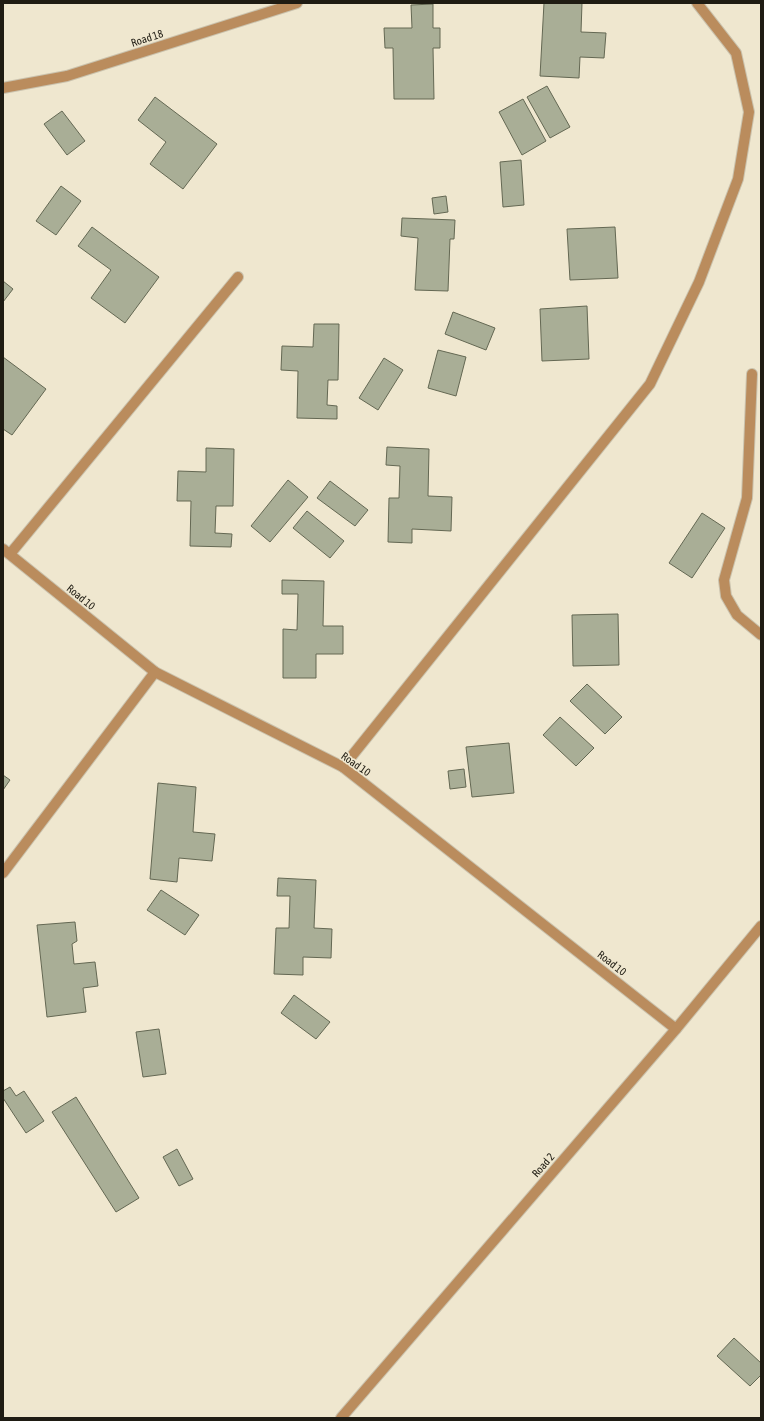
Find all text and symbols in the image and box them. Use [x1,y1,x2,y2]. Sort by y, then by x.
street label: Road 18 [130,27,164,49]
street label: Road 10 [64,582,98,612]
street label: Road 10 [339,750,373,778]
street label: Road 10 [595,948,629,978]
street label: Road 2 [529,1151,557,1179]

